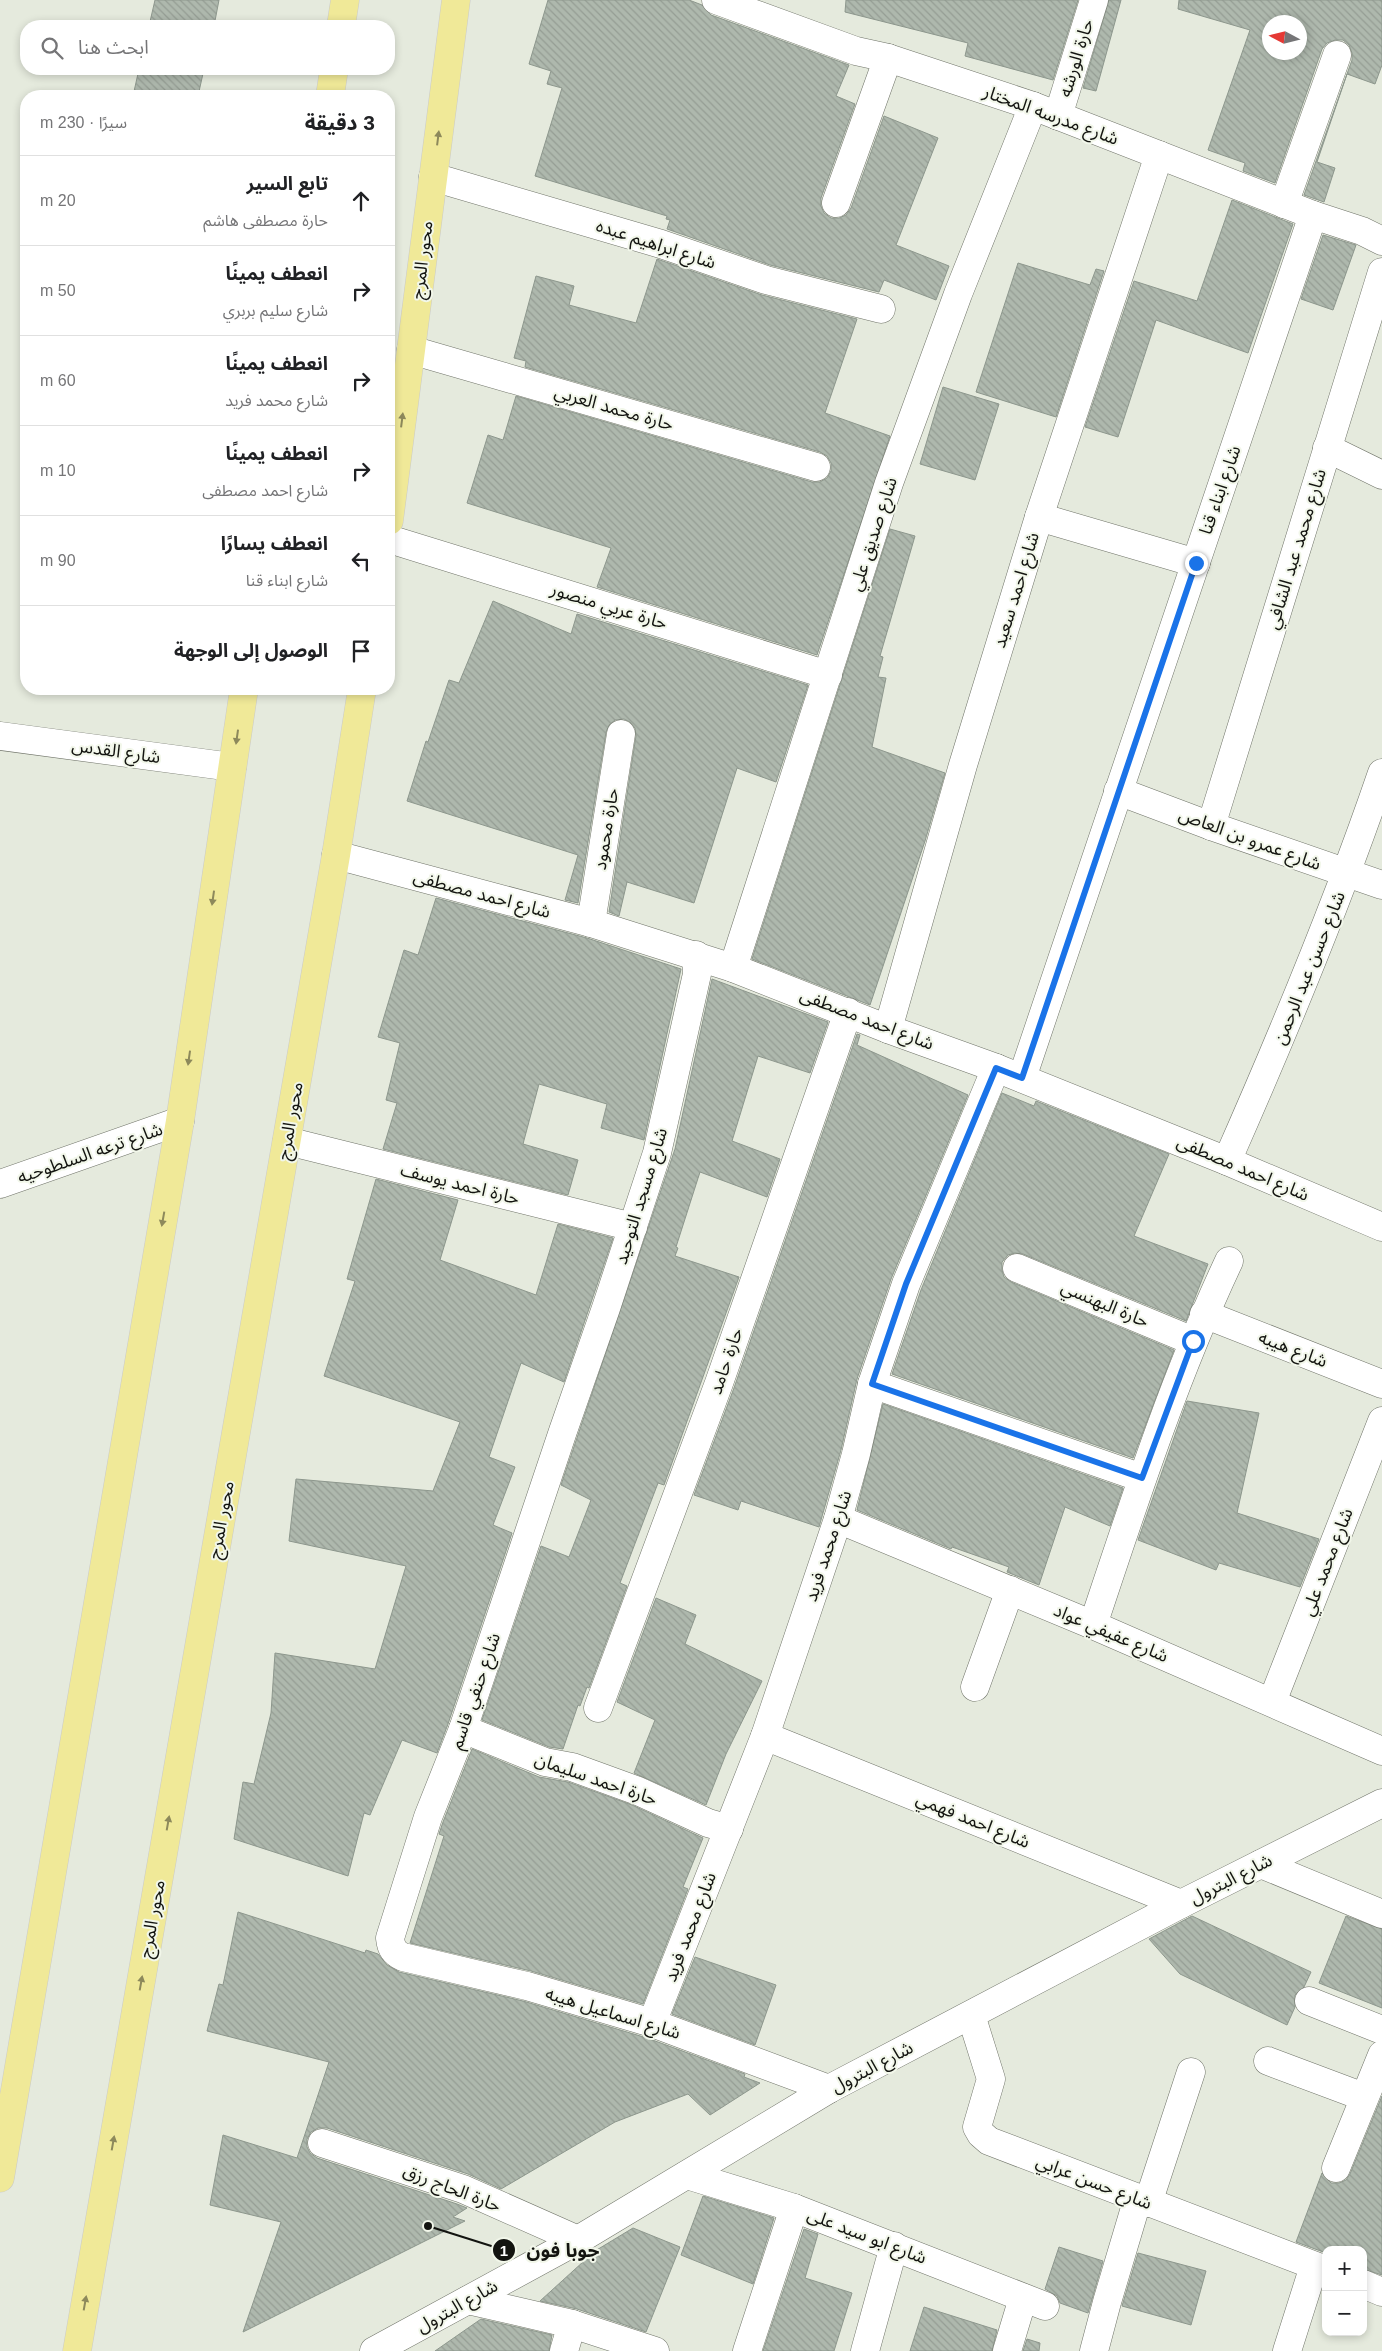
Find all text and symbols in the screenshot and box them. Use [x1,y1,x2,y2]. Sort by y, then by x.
north arrow [1262,15,1307,60]
street label: حارة الورشه [1055,17,1098,100]
search box [20,20,395,75]
icon: search [38,34,66,62]
text: ابحث هنا [78,37,149,58]
street label: شارع مدرسه المختار [978,81,1121,153]
text: 3 دقيقة [305,111,375,134]
text: سيرًا · 230 m [40,114,127,131]
one-way arrow [434,129,442,145]
text: تابع السير [246,173,328,194]
icon: ahead [347,187,375,215]
text: 20 m [40,192,76,209]
text: حارة مصطفى هاشم [203,212,328,229]
street label: شارع ابراهيم عبده [593,215,718,277]
street label: محور المرج [407,220,440,301]
text: انعطف يمينًا [226,263,328,284]
icon: right [347,277,375,305]
text: 50 m [40,282,76,299]
text: شارع سليم بربري [223,302,328,319]
text: انعطف يمينًا [226,353,328,374]
icon: right [347,367,375,395]
text: 60 m [40,372,76,389]
street label: حارة محمد العربي [551,381,676,438]
text: شارع محمد فريد [225,392,328,409]
one-way arrow [398,412,406,428]
text: انعطف يمينًا [226,443,328,464]
street label: شارع ابناء قنا [1195,443,1248,538]
icon: right [347,457,375,485]
text: 10 m [40,462,76,479]
street label: شارع محمد عبد الشافي [1262,466,1334,633]
street label: شارع صديق علي [845,475,905,595]
text: شارع احمد مصطفى [202,482,328,499]
street label: شارع احمد سعيد [989,530,1047,651]
text: انعطف يسارًا [221,533,328,554]
icon: left [347,547,375,575]
text: 90 m [40,552,76,569]
route end [1185,552,1208,575]
text: شارع ابناء قنا [246,572,328,589]
street label: حارة عربي منصور [547,579,670,636]
icon: arrive [347,637,375,665]
text: الوصول إلى الوجهة [174,640,328,661]
one-way arrow [232,729,240,745]
street label: شارع القدس [70,735,162,771]
street label: حارة محمود [590,787,623,871]
street label: شارع عمرو بن العاص [1175,804,1324,878]
street label: شارع احمد مصطفى [410,866,553,926]
street label: شارع حسن عبد الرحمن [1269,888,1353,1049]
one-way arrow [209,890,217,906]
street label: شارع احمد مصطفى [796,984,937,1057]
one-way arrow [185,1051,193,1067]
street label: محور المرج [273,1080,310,1162]
street label: شارع ترعه السلطوحيه [15,1119,166,1191]
street label: شارع مسجد التوحيد [611,1125,675,1268]
street label: شارع احمد مصطفى [1172,1131,1312,1209]
street label: حارة احمد يوسف [398,1160,521,1209]
one-way arrow [159,1211,167,1227]
street label: حارة البهنسي [1057,1277,1152,1334]
street label: حارة حامد [705,1325,748,1397]
street label: شارع هيبه [1254,1327,1330,1375]
route start [1182,1330,1205,1353]
street label: محور المرج [204,1479,241,1561]
street label: شارع محمد فريد [801,1488,859,1605]
street label: شارع محمد علي [1297,1505,1360,1620]
street label: شارع عفيفي عواد [1049,1600,1171,1670]
street label: شارع حنفي قاسم [446,1630,508,1753]
street label: حارة احمد سليمان [532,1749,660,1810]
street label: شارع احمد فهمي [912,1788,1033,1856]
one-way arrow [165,1814,173,1830]
street label: شارع البترول [1187,1850,1277,1912]
street label: شارع محمد فريد [660,1869,724,1986]
street label: محور المرج [135,1878,172,1960]
one-way arrow [137,1974,145,1990]
street label: شارع اسماعيل هيبه [542,1983,683,2047]
street label: شارع البترول [828,2037,918,2100]
one-way arrow [109,2134,117,2150]
street label: شارع حسن عرابي [1032,2151,1155,2217]
street label: حارة الحاج رزق [399,2160,504,2219]
street label: شارع ابو سيد على [803,2204,929,2272]
callout: جوبا فون [492,2233,610,2267]
text: جوبا فون [527,2240,599,2261]
text: 1 [500,2242,508,2259]
map controls [1322,2246,1367,2336]
button: + [1322,2246,1367,2291]
street label: شارع البترول [413,2276,503,2340]
button: − [1322,2291,1367,2336]
one-way arrow [82,2295,90,2311]

